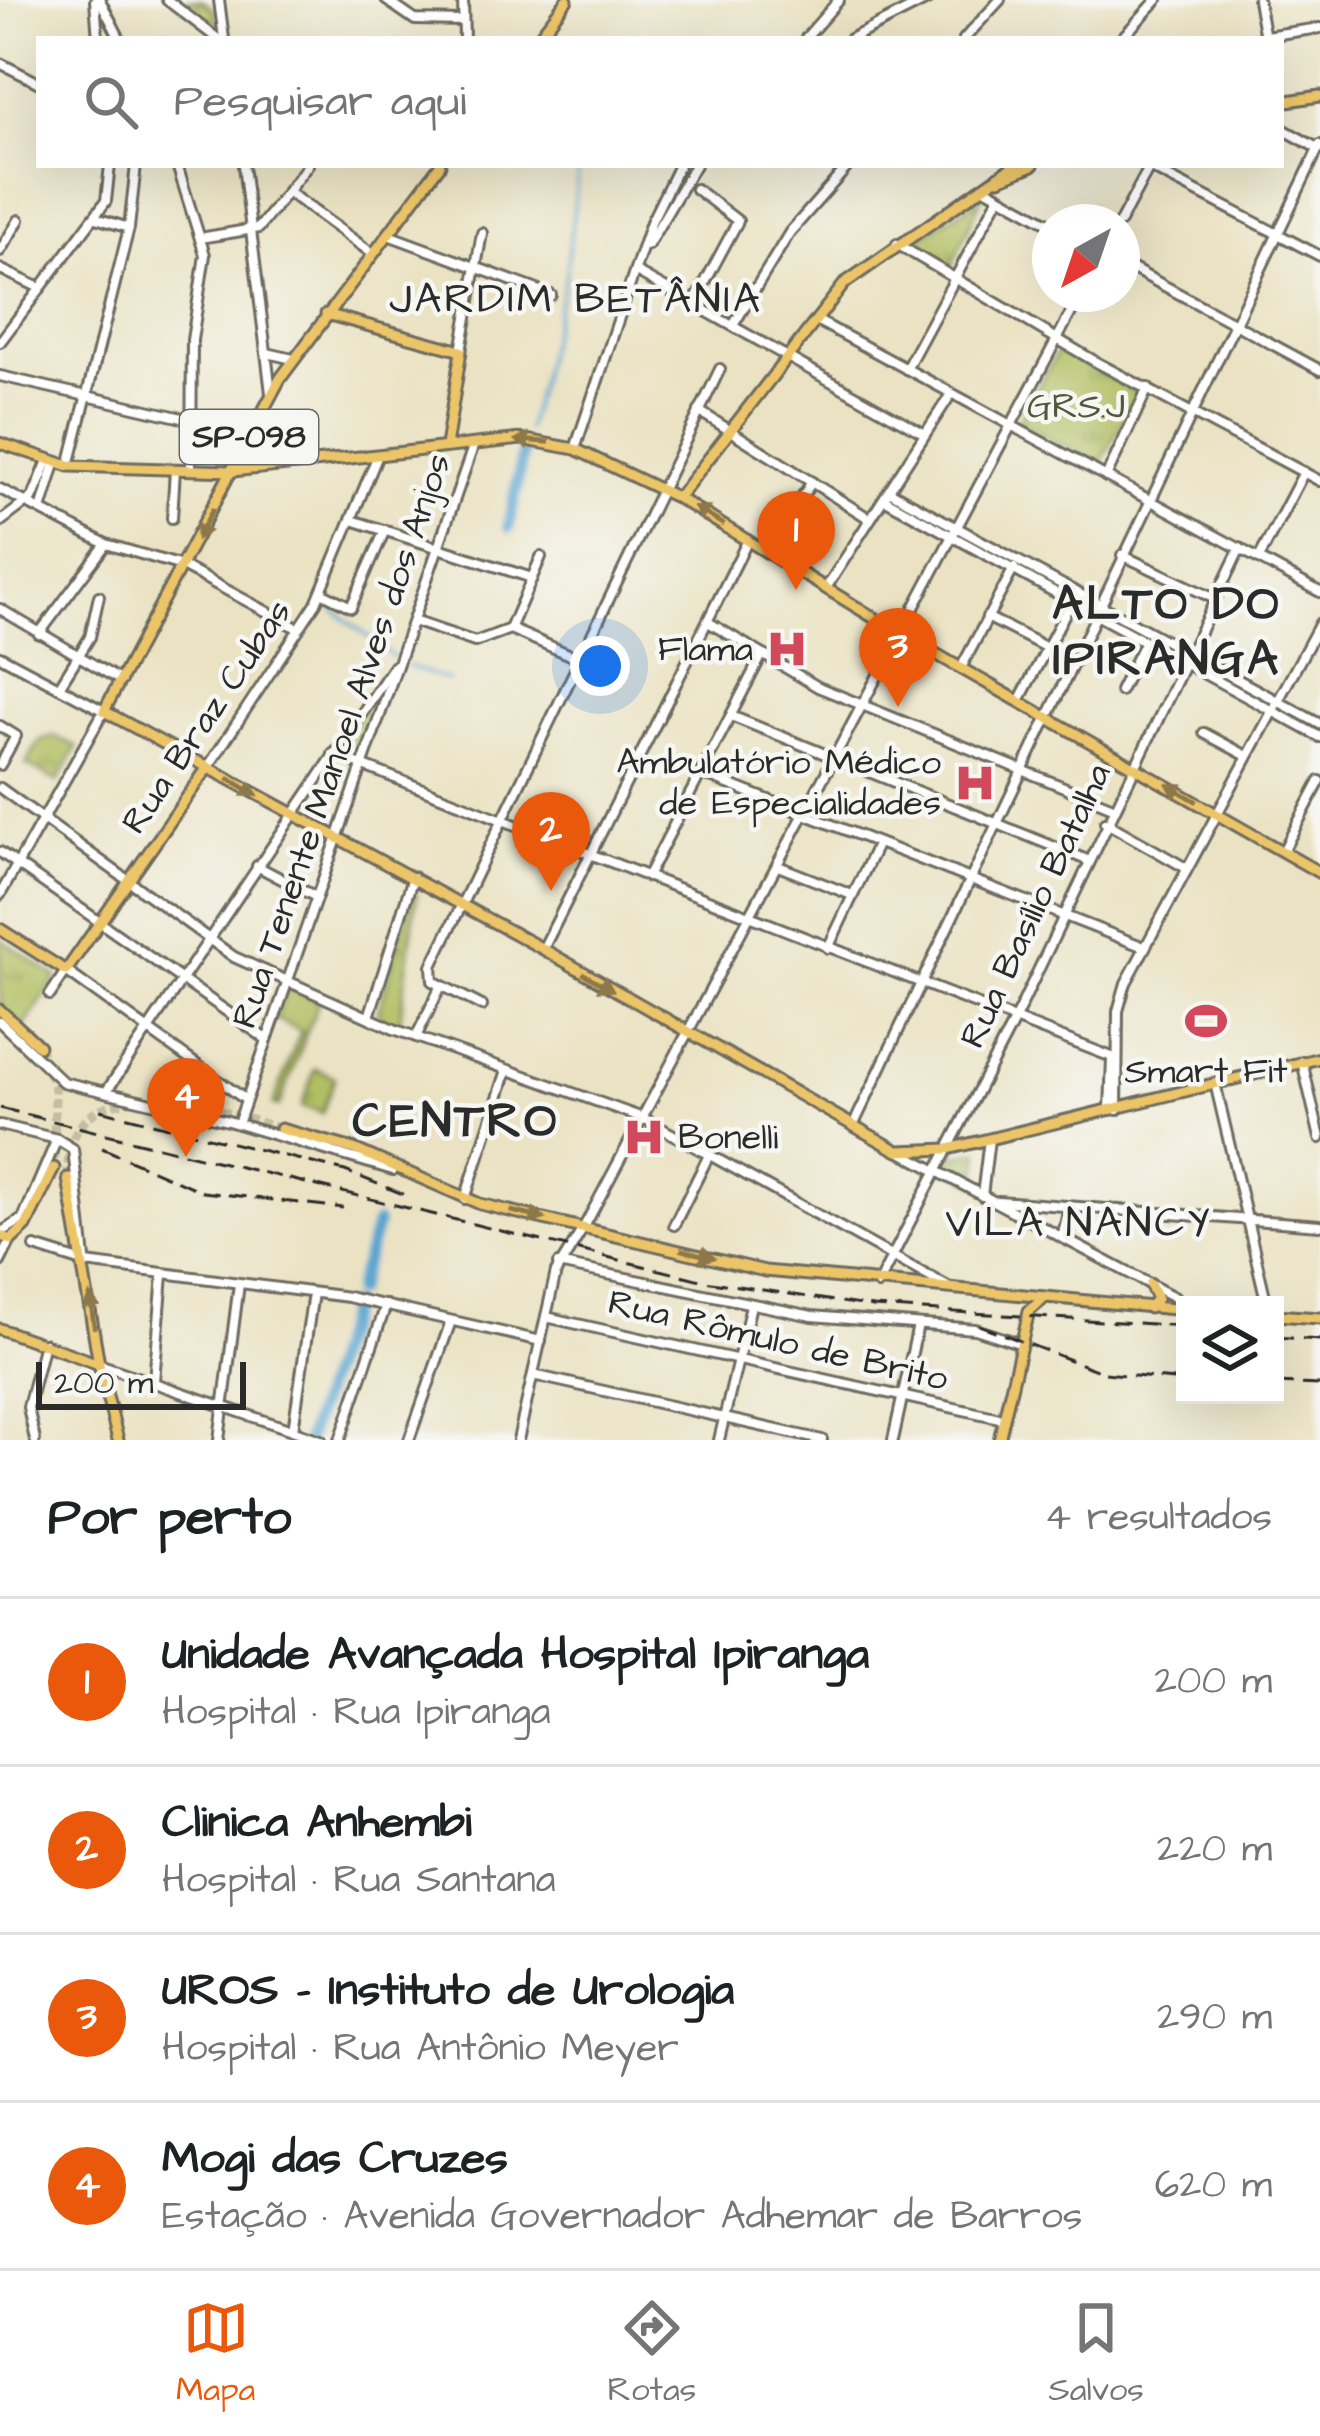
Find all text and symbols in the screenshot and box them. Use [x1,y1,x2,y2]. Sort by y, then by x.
search box [36,36,1284,168]
icon: search [78,69,144,135]
text: Pesquisar aqui [174,71,466,133]
north arrow [1032,204,1140,312]
district label: JARDIM BETÂNIA [389,271,763,329]
park label: GRS.J [1027,381,1125,432]
road number: SP-098 [180,410,318,464]
one-way arrow [512,432,550,451]
street label: Rua Tenente Manoel Alves dos Anjos [219,447,465,1035]
pin: 1 [757,491,835,590]
one-way arrow [692,506,726,527]
one-way arrow [195,507,215,541]
district label: ALTO DO IPIRANGA [1052,572,1282,693]
street label: Rua Braz Cubas [110,590,304,844]
pin: 3 [859,608,937,707]
place label: Flama [658,624,753,675]
hospital icon: Flama [764,626,810,672]
your location [570,636,630,696]
place label: Ambulatório Médico de Especialidades [616,737,941,829]
street label: Rua Basílio Batalha [948,755,1124,1057]
hospital icon: Ambulatório Médico de Especialidades [952,760,998,806]
one-way arrow [226,776,260,797]
one-way arrow [1165,784,1199,805]
pin: 2 [512,792,590,891]
one-way arrow [581,971,615,992]
sports icon: Smart Fit [1183,998,1229,1044]
place label: Smart Fit [1124,1046,1288,1097]
pin: 4 [147,1058,225,1157]
district label: CENTRO [353,1089,559,1155]
place label: Bonelli [678,1112,778,1163]
hospital icon: Bonelli [621,1114,667,1160]
district label: VILA NANCY [945,1195,1213,1253]
one-way arrow [510,1206,548,1225]
one-way arrow [680,1245,717,1264]
street label: Rua Rômulo de Brito [603,1277,953,1405]
one-way arrow [82,1292,101,1329]
map controls [1176,1296,1284,1404]
button: layers [1176,1296,1284,1404]
scale bar [36,1356,246,1409]
text: 200 m [54,1360,153,1406]
text: Por perto [48,1483,291,1554]
text: 4 resultados [1045,1491,1272,1545]
text: Unidade Avançada Hospital Ipiranga [162,1624,869,1686]
text: 1 [85,1655,90,1709]
text: 200 m [1155,1655,1272,1709]
text: Hospital · Rua Ipiranga [162,1686,551,1740]
text: Clinica Anhembi [162,1792,472,1854]
text: 2 [76,1823,98,1877]
text: 220 m [1157,1823,1272,1877]
text: Hospital · Rua Santana [162,1854,556,1908]
text: UROS - Instituto de Urologia [162,1960,734,2022]
text: 3 [77,1991,97,2045]
text: 290 m [1157,1991,1272,2045]
text: Hospital · Rua Antônio Meyer [162,2022,679,2076]
text: Mogi das Cruzes [162,2128,508,2190]
text: 4 [74,2159,100,2213]
text: 620 m [1155,2159,1272,2213]
text: Estação · Avenida Governador Adhemar de Barros [162,2190,1082,2244]
tab: Mapa [176,2295,255,2413]
tab: Rotas [608,2295,696,2413]
tab: Salvos [1048,2295,1144,2413]

